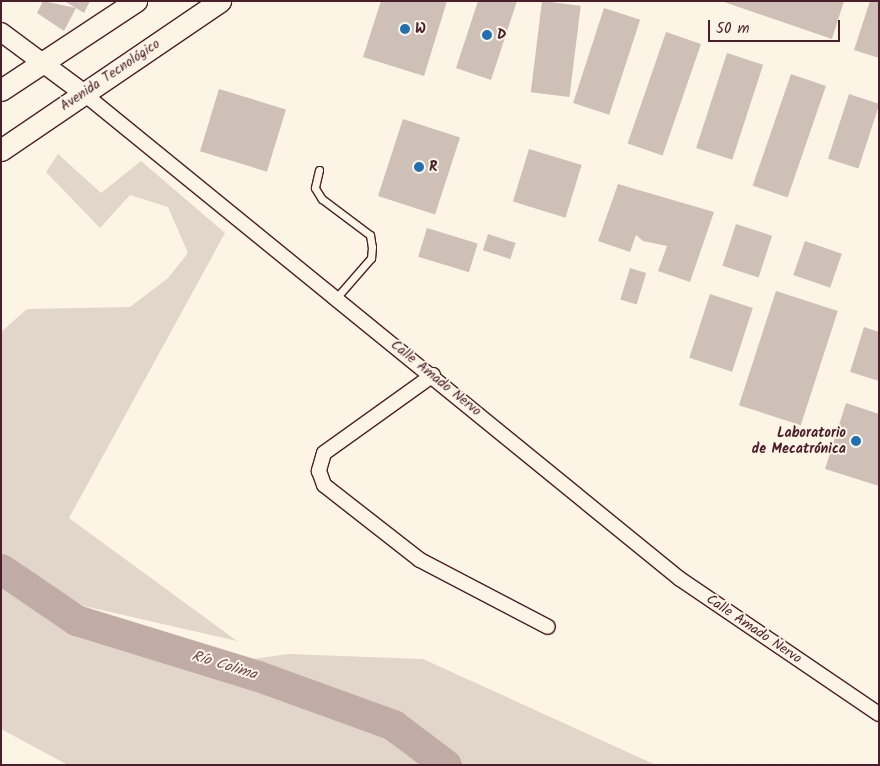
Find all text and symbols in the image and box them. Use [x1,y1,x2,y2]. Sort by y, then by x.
scale bar [710,10,842,42]
text: 50 m [716,17,750,41]
place label: W [415,21,426,37]
marker: W [399,23,411,35]
place label: D [497,27,506,43]
marker: D [481,29,493,41]
street label: Avenida Tecnológico [57,35,163,115]
place label: R [429,159,437,175]
marker: R [413,161,425,173]
street label: Calle Amado Nervo [387,336,485,420]
place label: Laboratorio de Mecatrónica [752,425,846,458]
marker: Laboratorio de Mecatrónica [850,435,862,447]
street label: Calle Amado Nervo [703,591,805,667]
water label: Río Colima [189,648,259,684]

